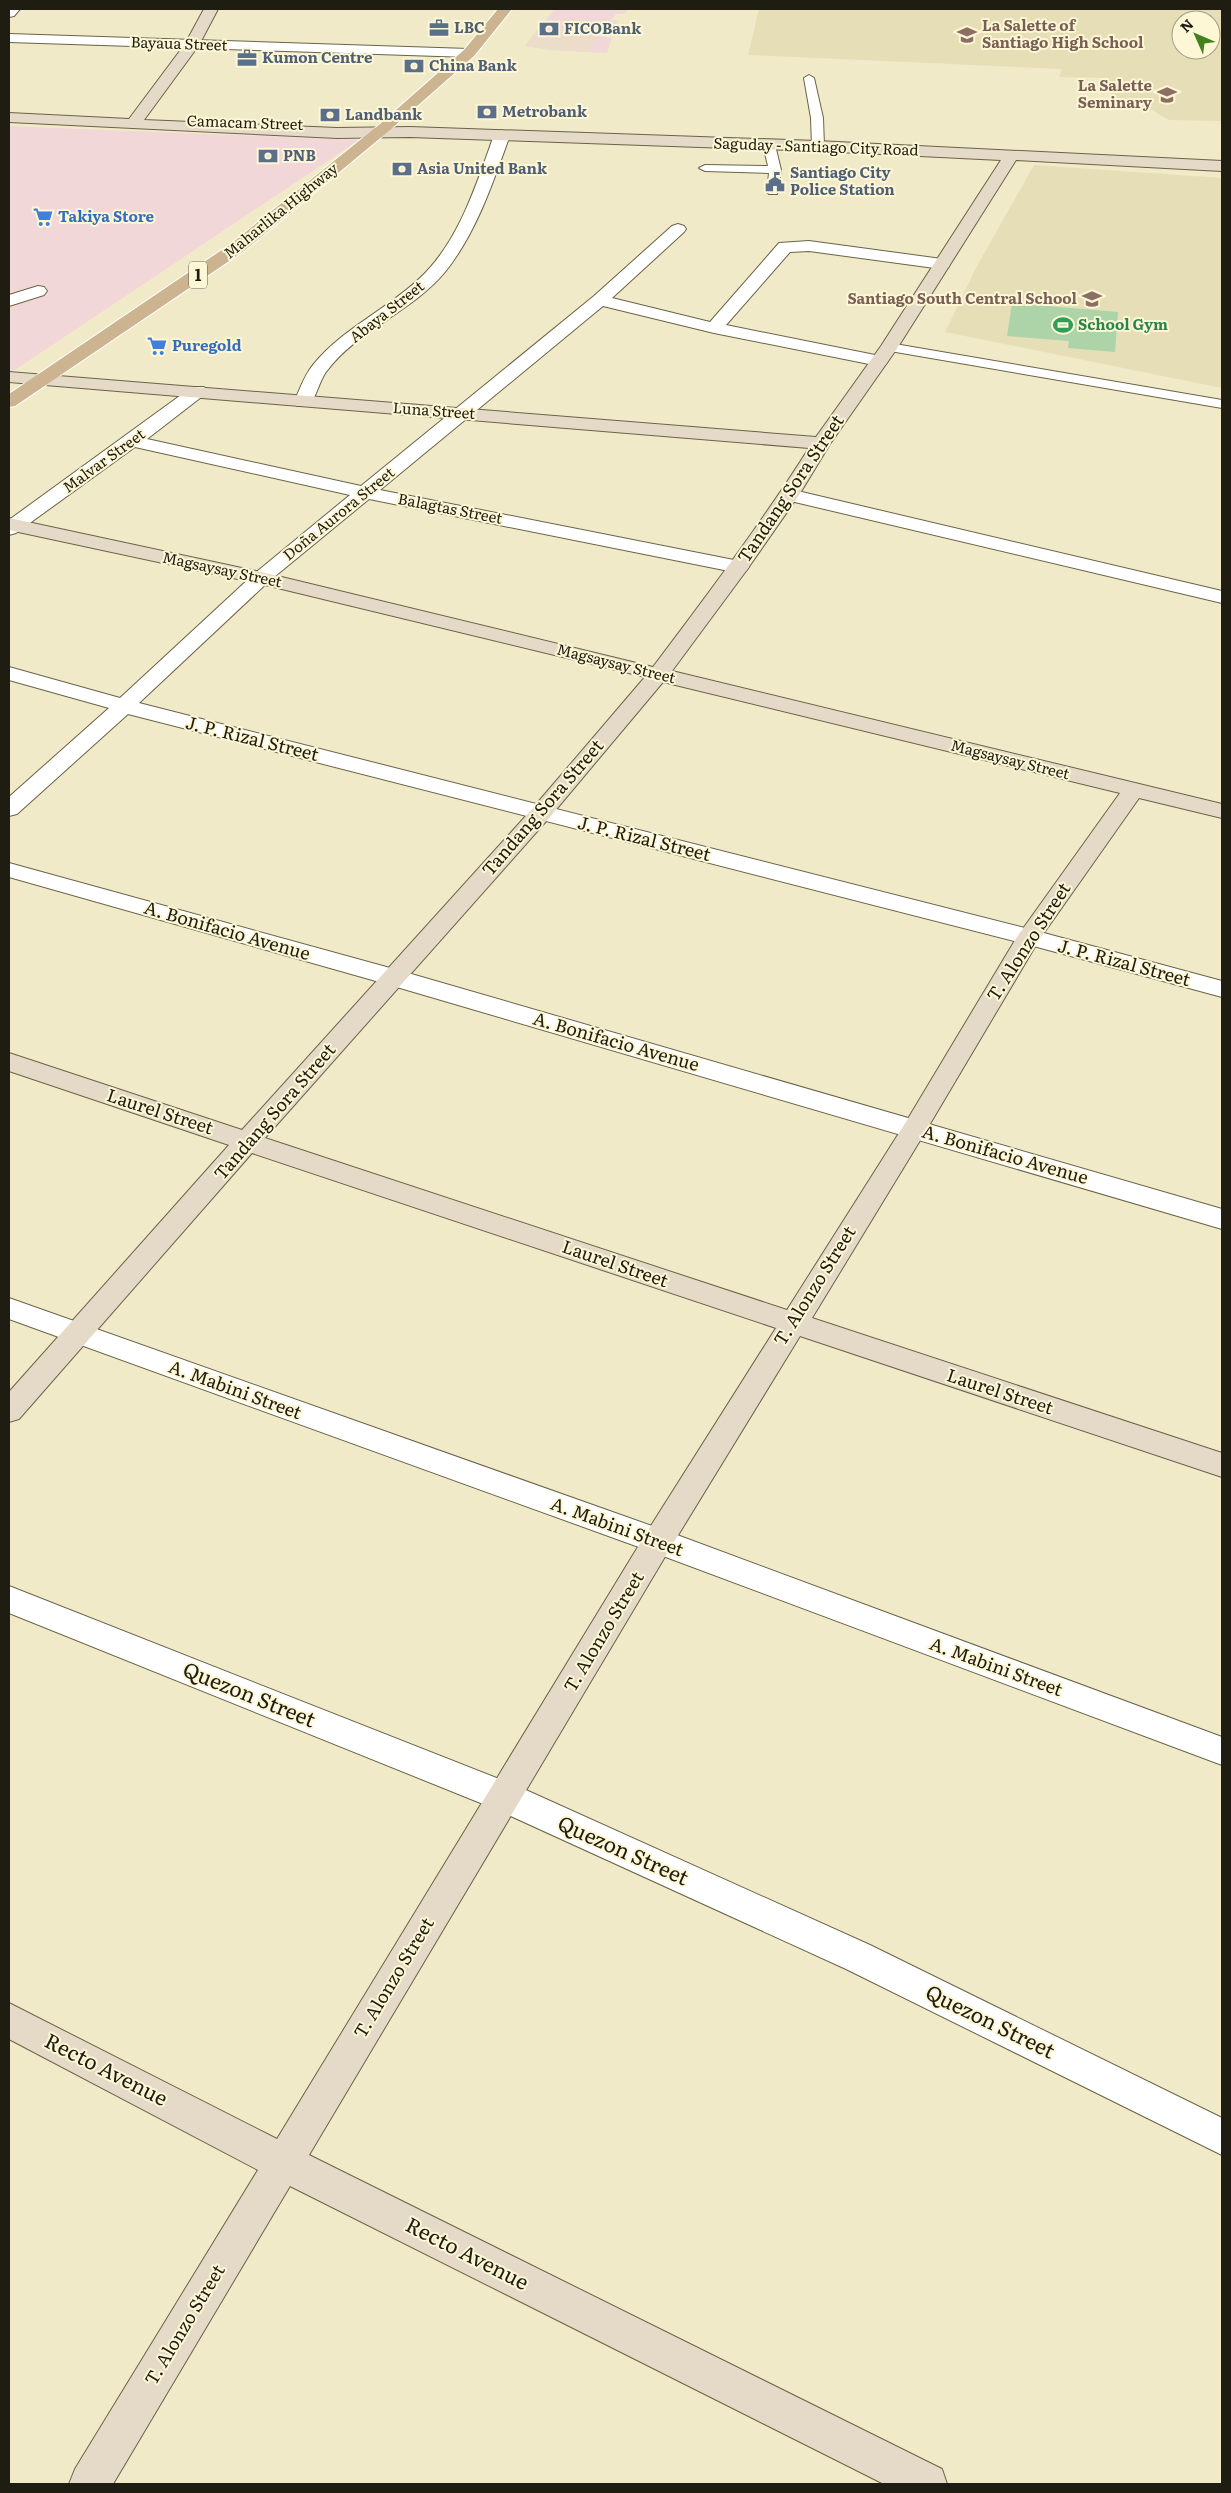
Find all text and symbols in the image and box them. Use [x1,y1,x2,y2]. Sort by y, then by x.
north arrow [1171,10,1221,60]
place label: La Salette of Santiago High School [982,13,1144,53]
text: N [1175,14,1198,36]
place label: LBC [454,15,485,38]
place label: FICOBank [564,16,642,39]
office icon: LBC [428,17,450,39]
bank icon: FICOBank [538,18,560,40]
school or university icon: La Salette of Santiago High School [956,24,978,46]
street label: Bayaua Street [130,29,228,56]
place label: Kumon Centre [262,45,373,68]
office icon: Kumon Centre [236,47,258,69]
place label: China Bank [429,53,518,76]
bank icon: China Bank [403,55,425,77]
place label: La Salette Seminary [1078,73,1153,113]
school or university icon: La Salette Seminary [1156,84,1178,106]
place label: Metrobank [502,99,588,122]
bank icon: Metrobank [476,101,498,123]
place label: Landbank [345,102,423,125]
bank icon: Landbank [319,104,341,126]
street label: Camacam Street [186,108,304,135]
street label: Saguday - Santiago City Road [713,130,919,161]
place label: PNB [283,143,316,166]
bank icon: PNB [257,145,279,167]
street label: Maharlika Highway [218,156,343,263]
place label: Asia United Bank [417,156,548,179]
bank icon: Asia United Bank [391,158,413,180]
place label: Santiago City Police Station [790,160,895,200]
public building icon: Santiago City Police Station [764,171,786,193]
place label: Takiya Store [58,204,155,227]
supermarket icon: Takiya Store [32,206,54,228]
road number: 1 [189,262,207,288]
street label: Abaya Street [344,274,428,347]
place label: Santiago South Central School [847,286,1078,309]
school or university icon: Santiago South Central School [1081,288,1103,310]
place label: School Gym [1078,312,1168,335]
sports icon: School Gym [1052,314,1074,336]
place label: Puregold [172,333,242,356]
supermarket icon: Puregold [146,335,168,357]
street label: Luna Street [392,395,476,424]
street label: Tandang Sora Street [730,408,850,568]
street label: Malvar Street [57,422,149,498]
street label: Doña Aurora Street [277,461,399,565]
street label: Balagtas Street [396,486,505,529]
street label: Magsaysay Street [160,545,284,592]
street label: Magsaysay Street [554,637,678,688]
street label: J. P. Rizal Street [183,708,322,767]
street label: Tandang Sora Street [475,732,610,881]
street label: Magsaysay Street [948,733,1072,784]
street label: J. P. Rizal Street [575,808,714,867]
street label: T. Alonzo Street [979,876,1077,1006]
street label: A. Bonifacio Avenue [141,893,314,966]
street label: J. P. Rizal Street [1055,931,1194,992]
street label: A. Bonifacio Avenue [530,1004,703,1077]
street label: Tandang Sora Street [207,1036,342,1185]
street label: Laurel Street [104,1081,218,1141]
street label: A. Bonifacio Avenue [919,1117,1092,1190]
street label: T. Alonzo Street [766,1219,862,1350]
street label: Laurel Street [559,1232,673,1294]
street label: A. Mabini Street [165,1352,306,1425]
street label: Laurel Street [944,1361,1058,1421]
street label: A. Mabini Street [547,1489,688,1562]
street label: T. Alonzo Street [556,1565,650,1697]
street label: A. Mabini Street [926,1629,1067,1702]
street label: Quezon Street [179,1652,321,1734]
street label: Quezon Street [554,1806,695,1892]
street label: T. Alonzo Street [346,1911,440,2043]
street label: Quezon Street [921,1975,1062,2065]
street label: Recto Avenue [40,2023,174,2112]
street label: Recto Avenue [401,2207,535,2296]
street label: T. Alonzo Street [137,2258,231,2390]

